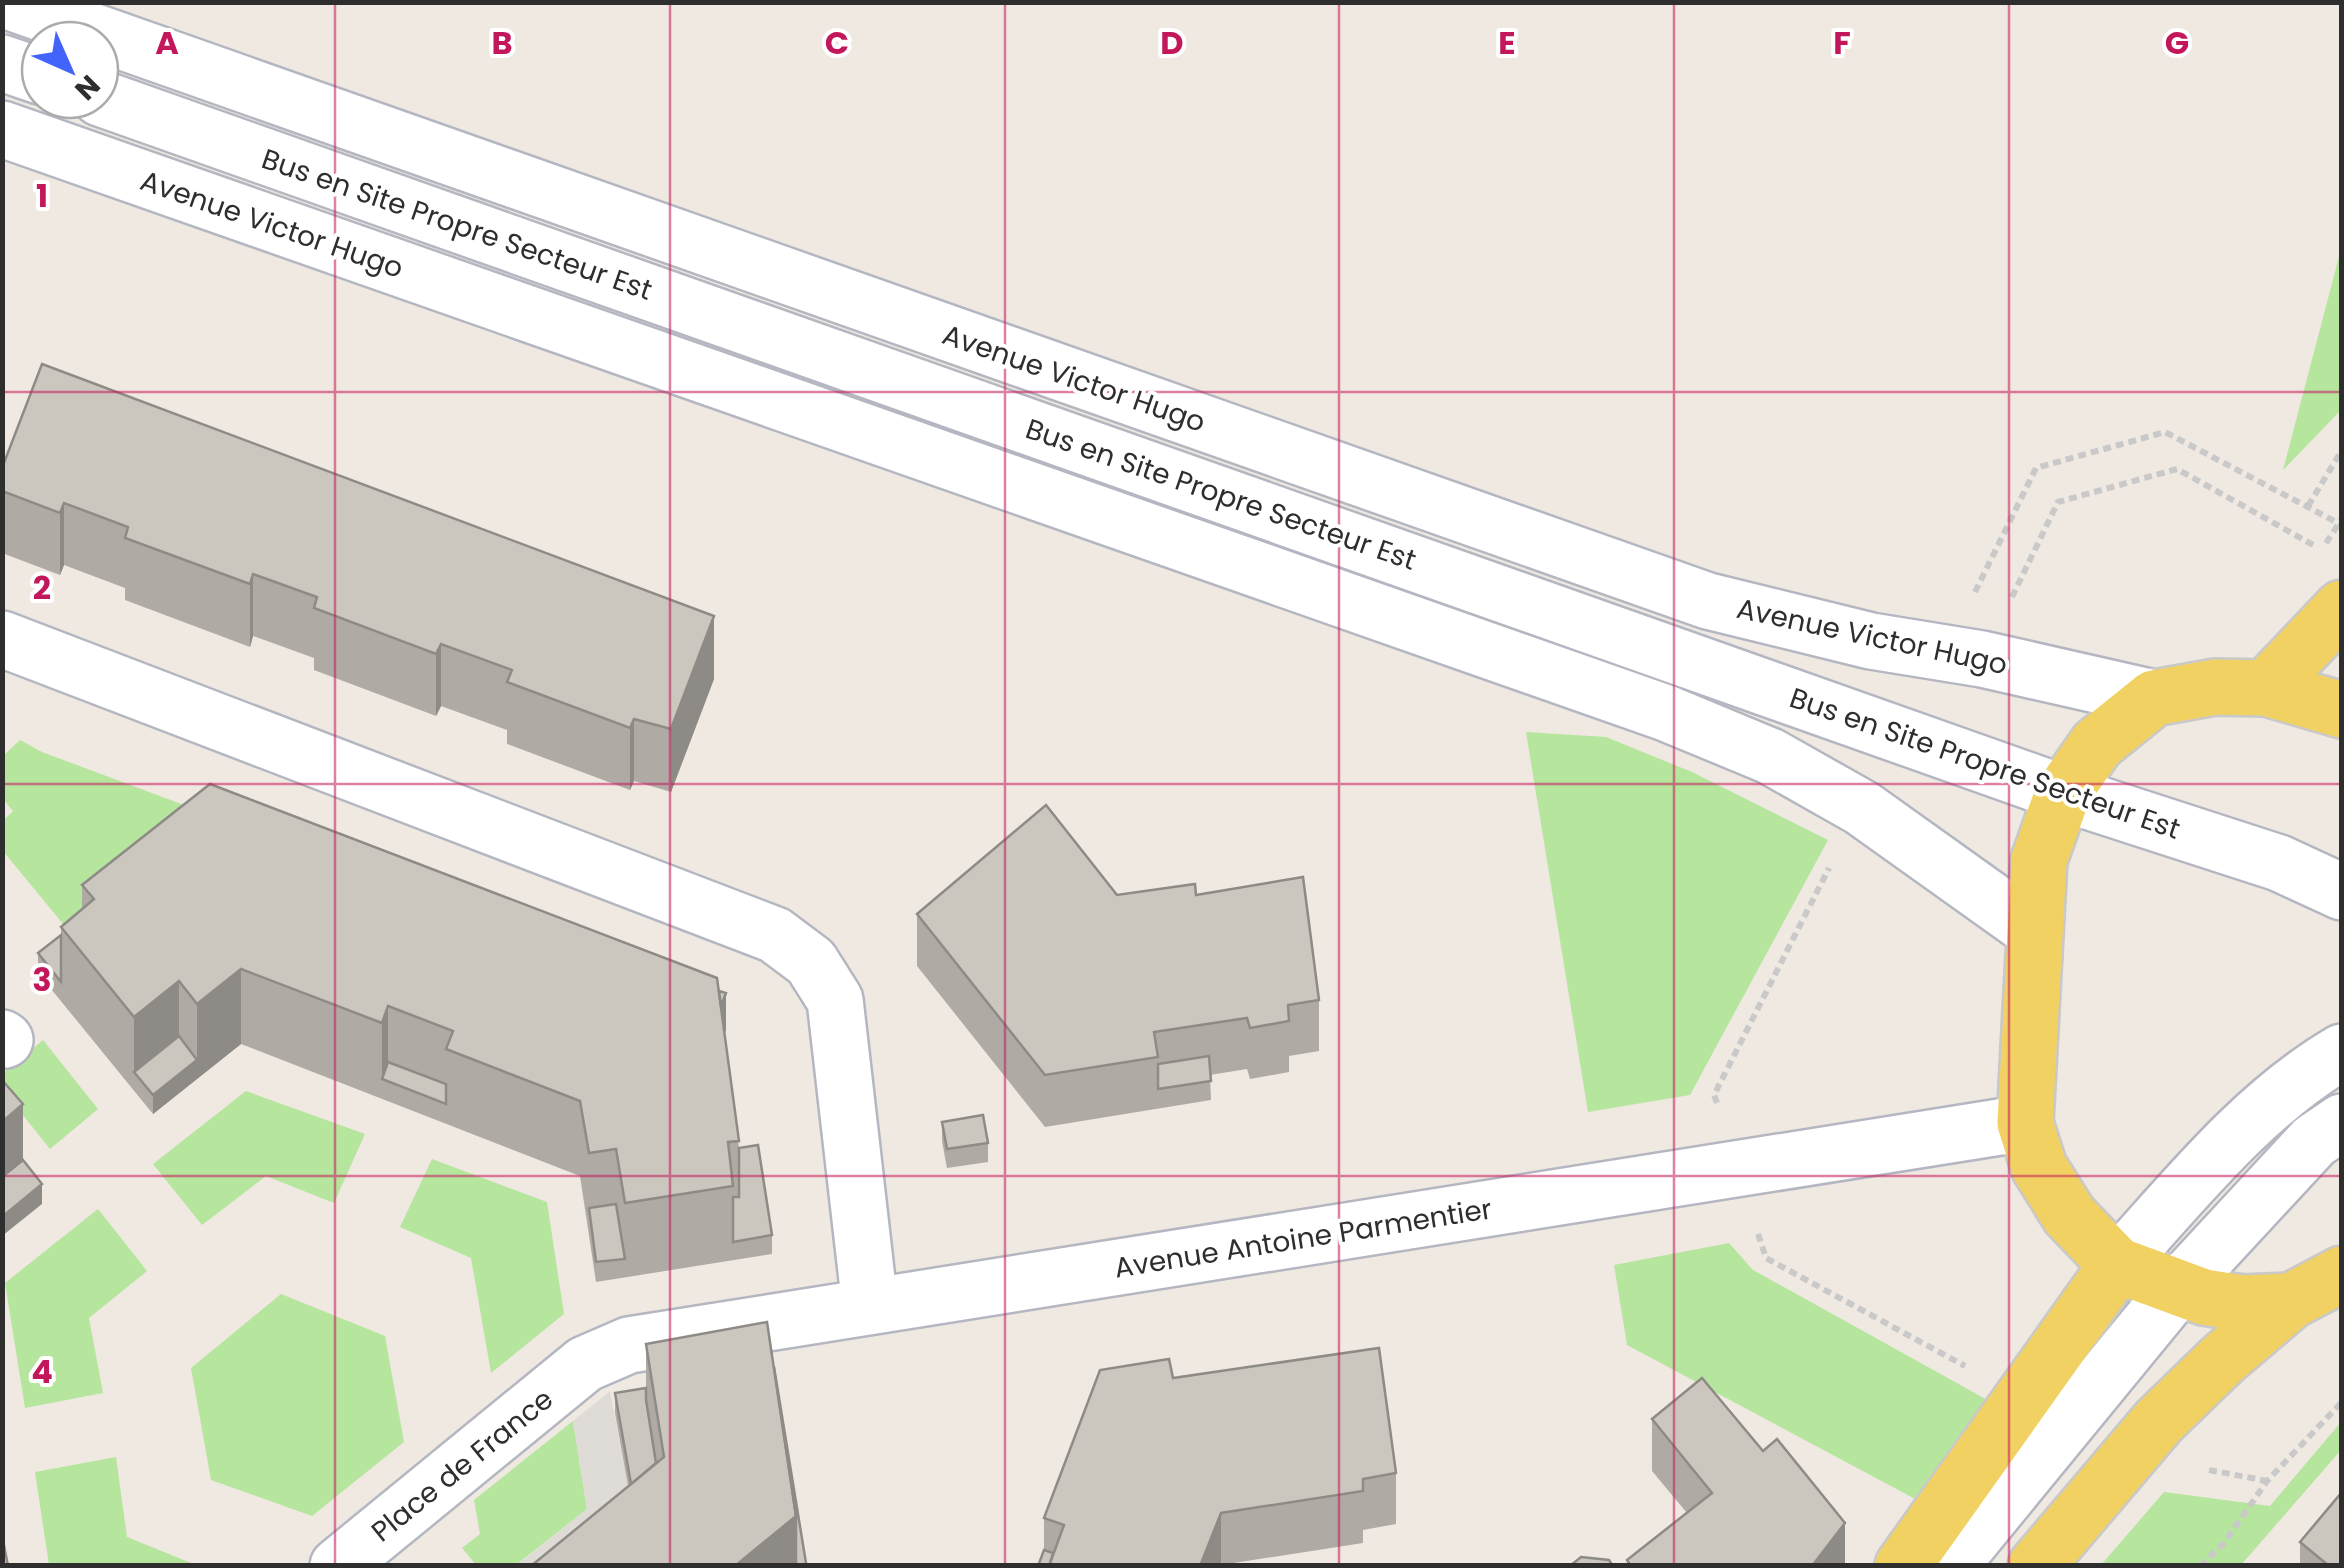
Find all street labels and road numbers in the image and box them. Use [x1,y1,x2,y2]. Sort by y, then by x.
street label: Bus en Site Propre Secteur Est [256,139,657,310]
street label: Avenue Victor Hugo [135,161,408,288]
street label: Avenue Victor Hugo [937,315,1210,442]
street label: Bus en Site Propre Secteur Est [1020,409,1421,580]
street label: Avenue Victor Hugo [1733,589,2011,684]
street label: Bus en Site Propre Secteur Est [1784,678,2185,849]
street label: Avenue Antoine Parmentier [1111,1189,1495,1288]
street label: Place de France [363,1380,561,1551]

